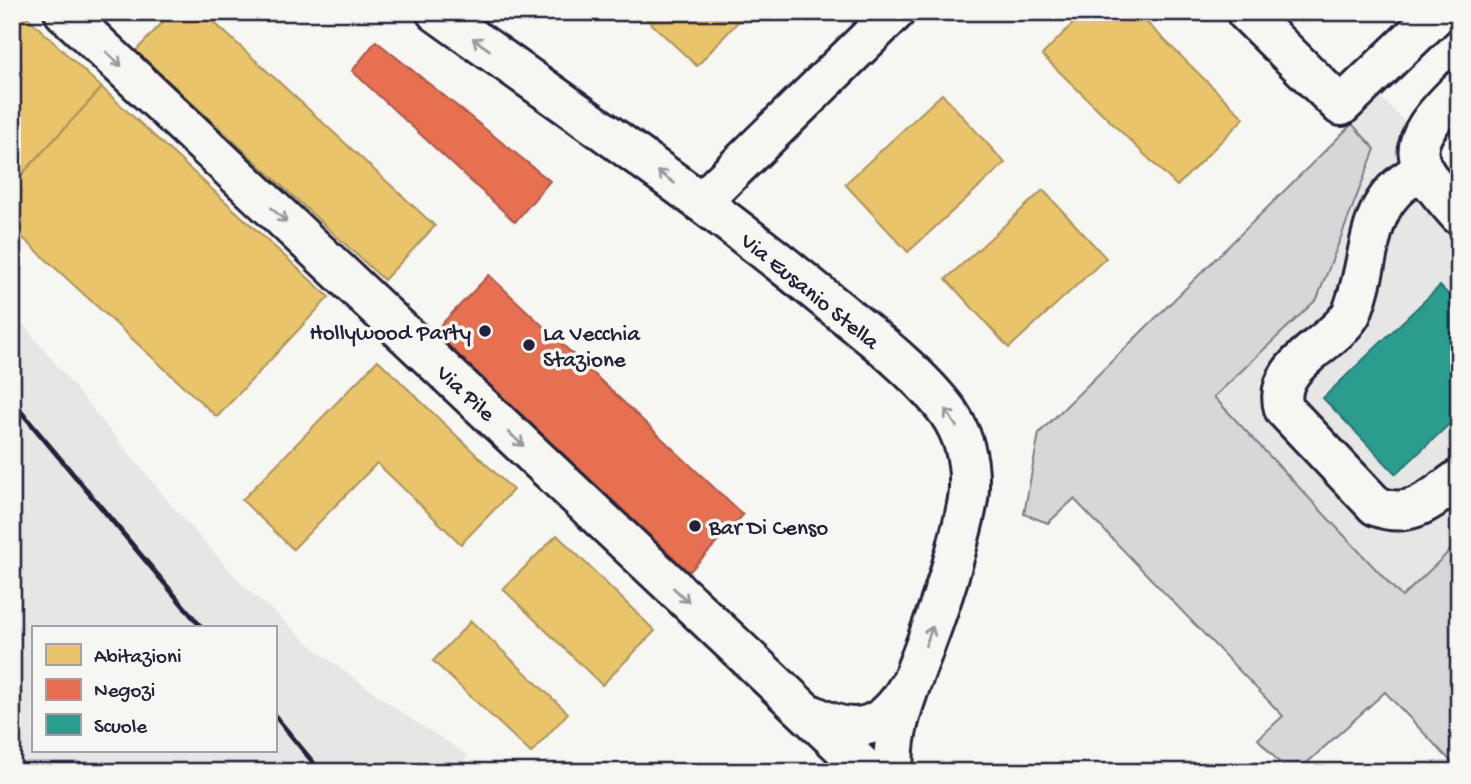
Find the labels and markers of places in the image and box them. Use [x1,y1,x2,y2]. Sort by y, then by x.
place label: Hollywood Party [310,321,471,348]
place label: La Vecchia Stazione [543,322,641,375]
marker: Hollywood Party [477,323,493,339]
marker: La Vecchia Stazione [521,337,537,353]
place label: Bar Di Censo [708,516,828,543]
marker: Bar Di Censo [687,518,703,534]

